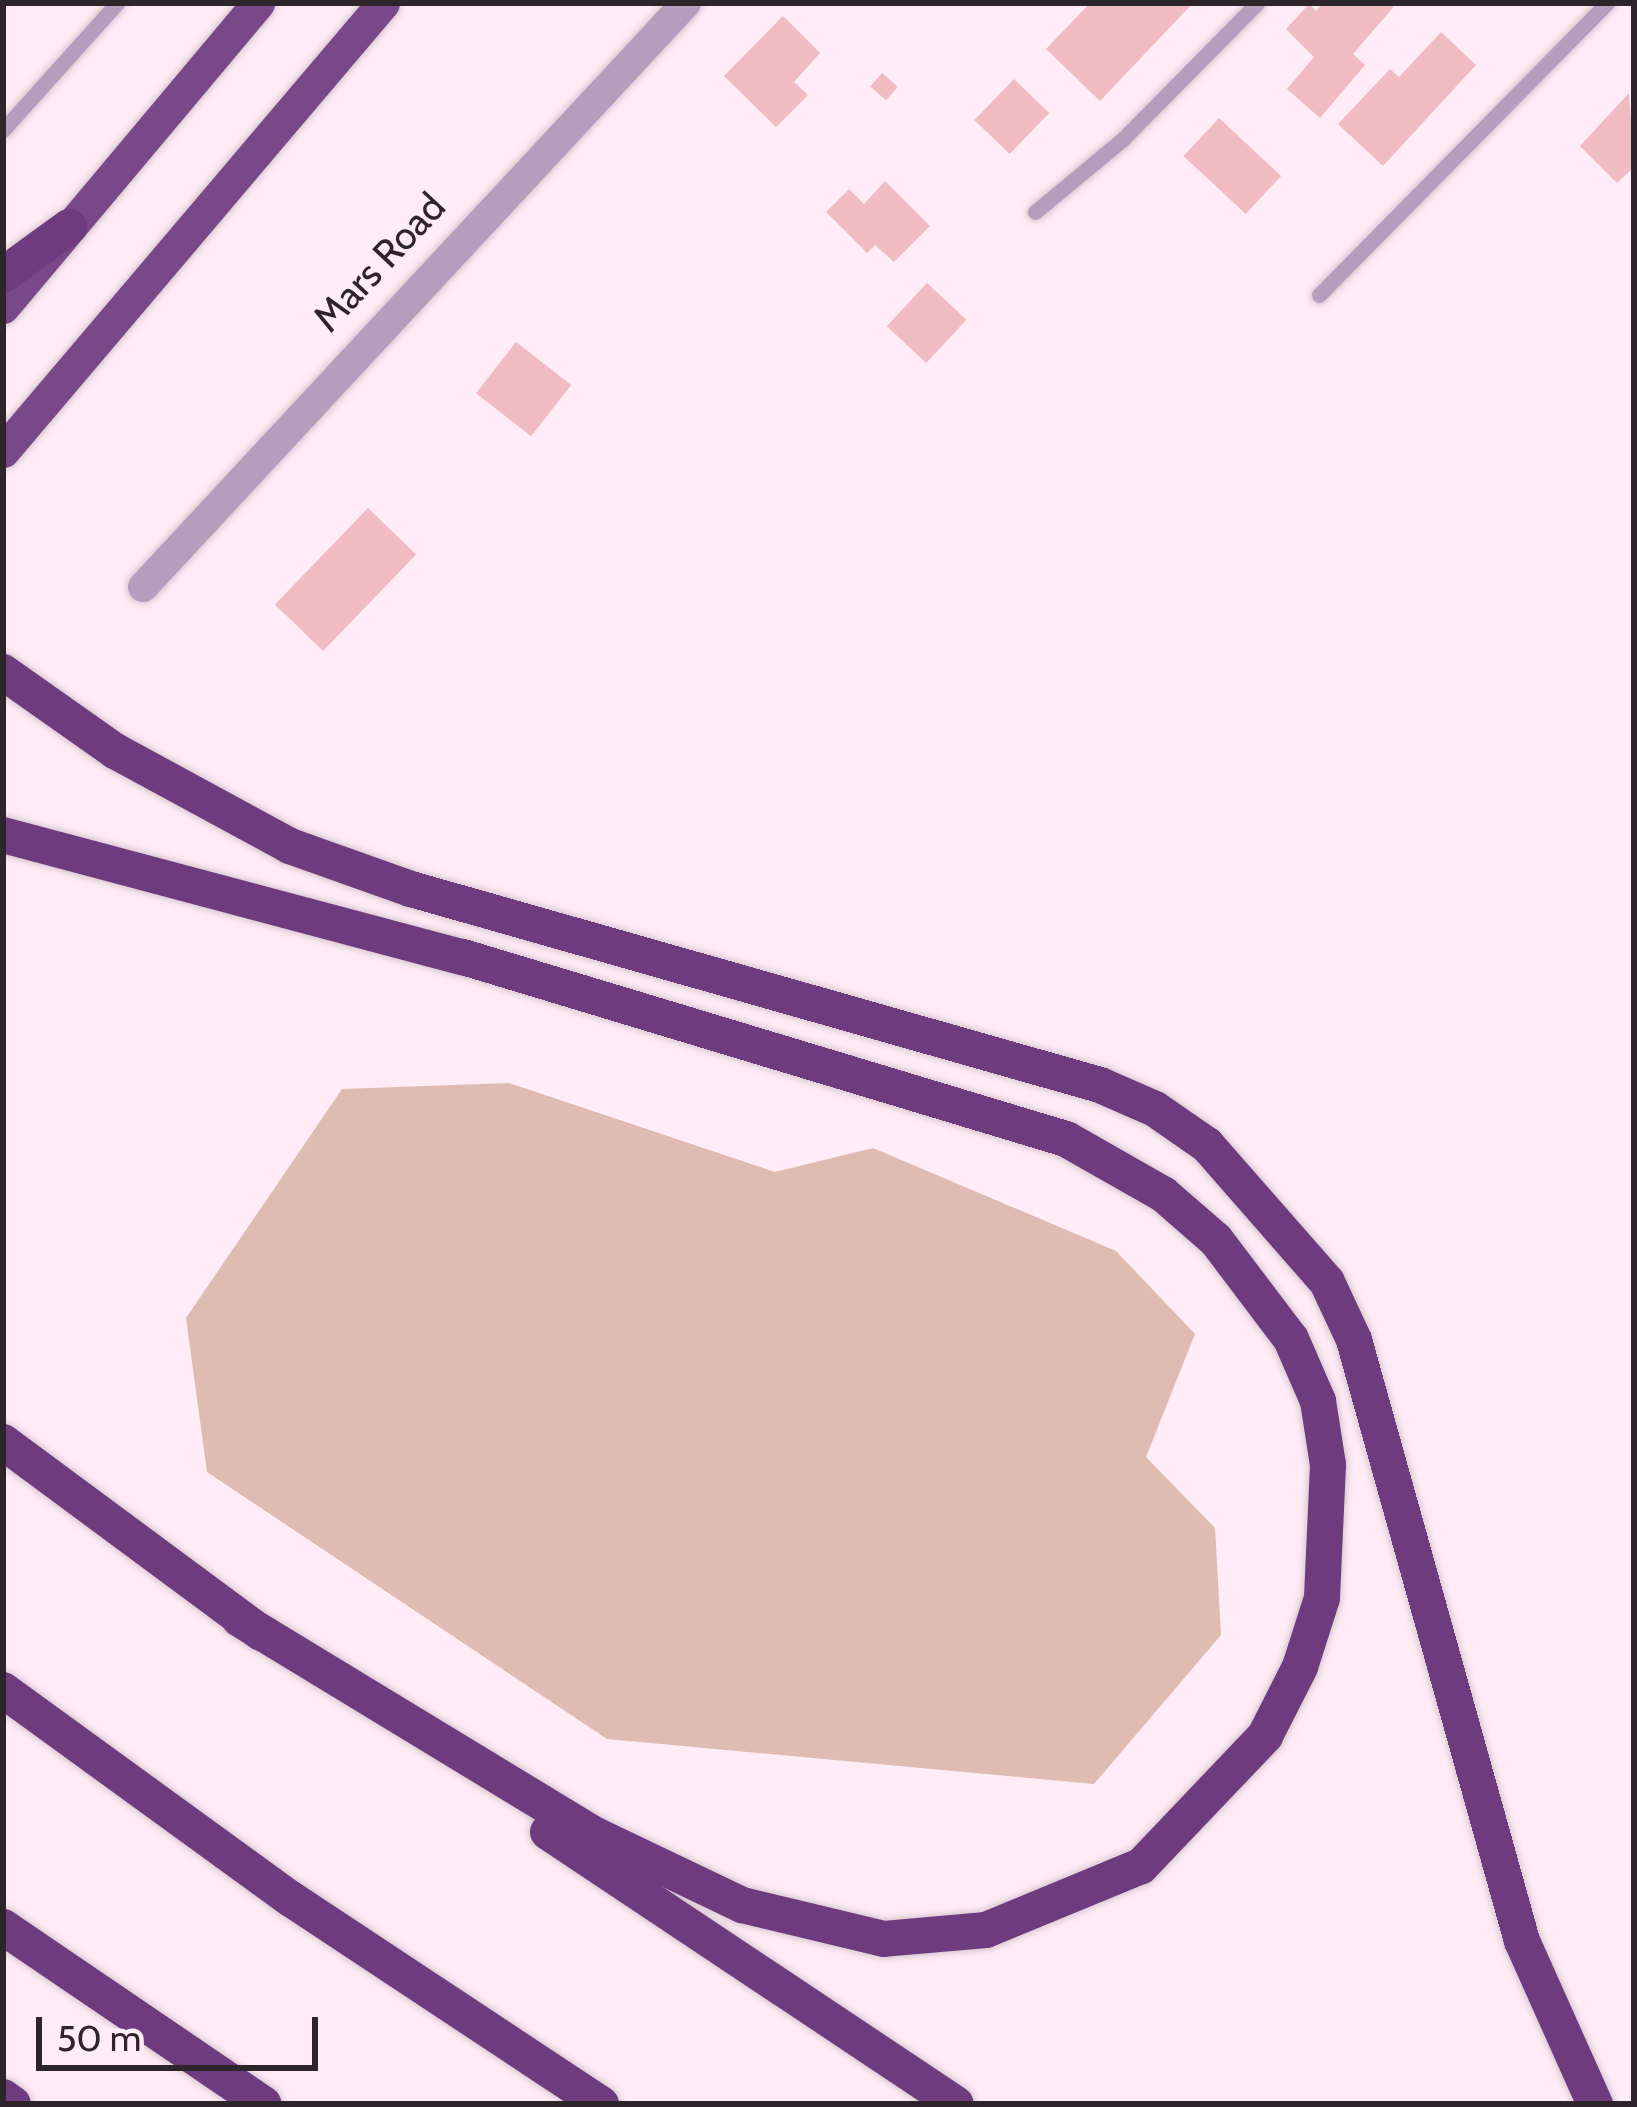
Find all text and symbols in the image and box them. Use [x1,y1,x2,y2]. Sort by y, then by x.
street label: Mars Road [303,183,455,341]
scale bar [42,1993,324,2067]
text: 50 m [57,2016,141,2060]

